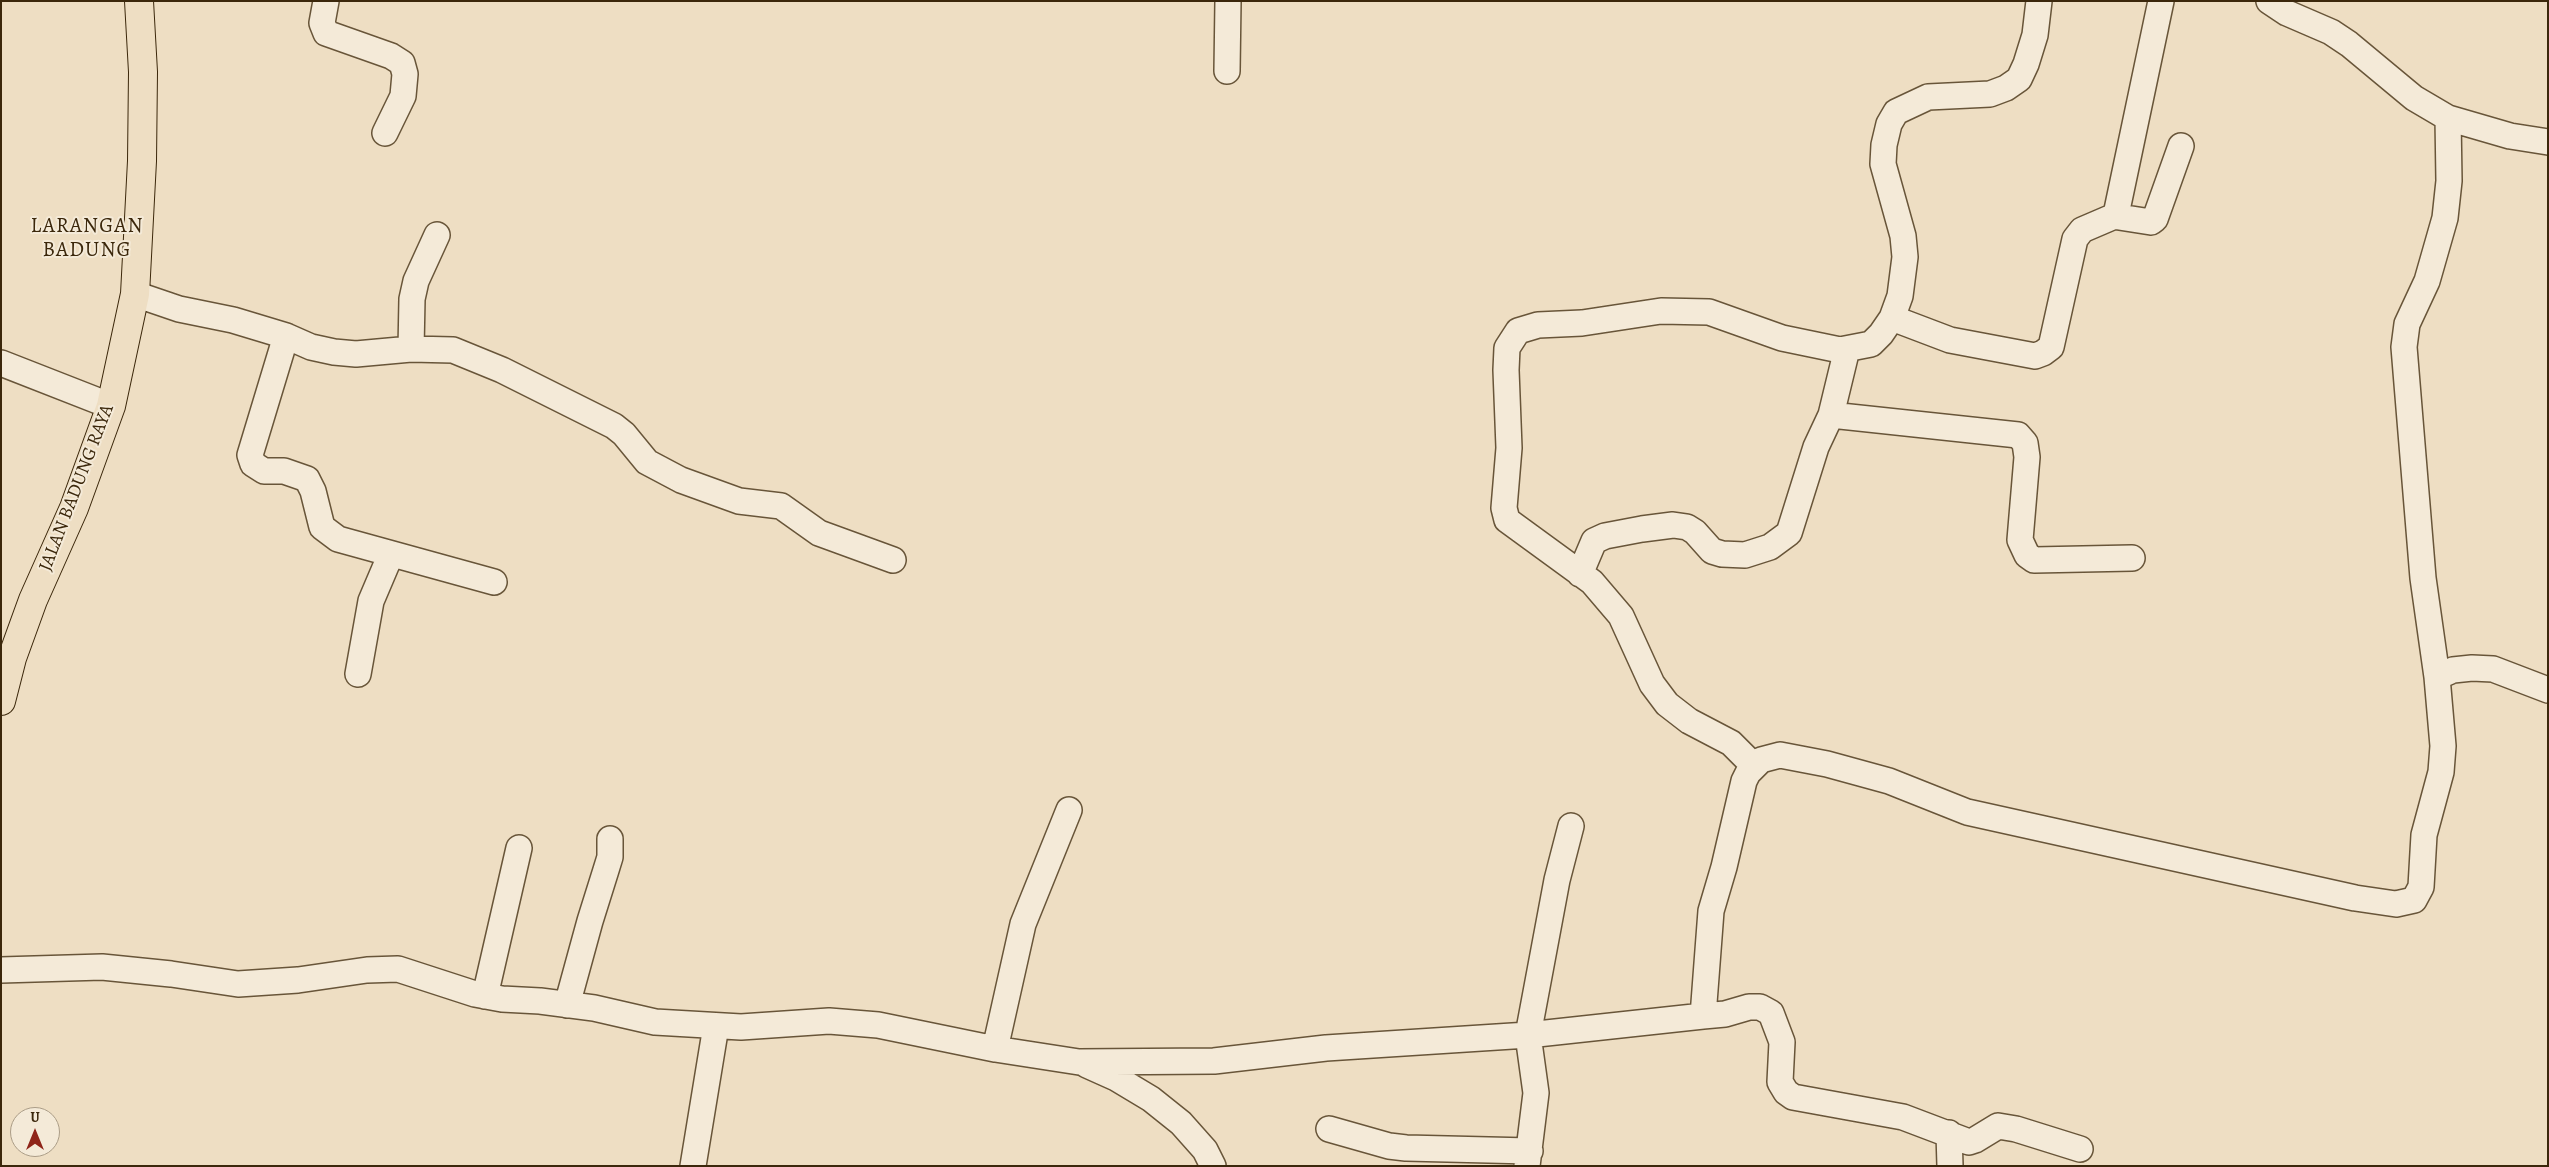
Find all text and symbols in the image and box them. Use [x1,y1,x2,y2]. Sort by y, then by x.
district label: LARANGAN BADUNG [30,214,144,264]
street label: JALAN BADUNG RAYA [35,401,119,575]
north arrow [10,1107,60,1157]
text: U [30,1108,40,1127]

